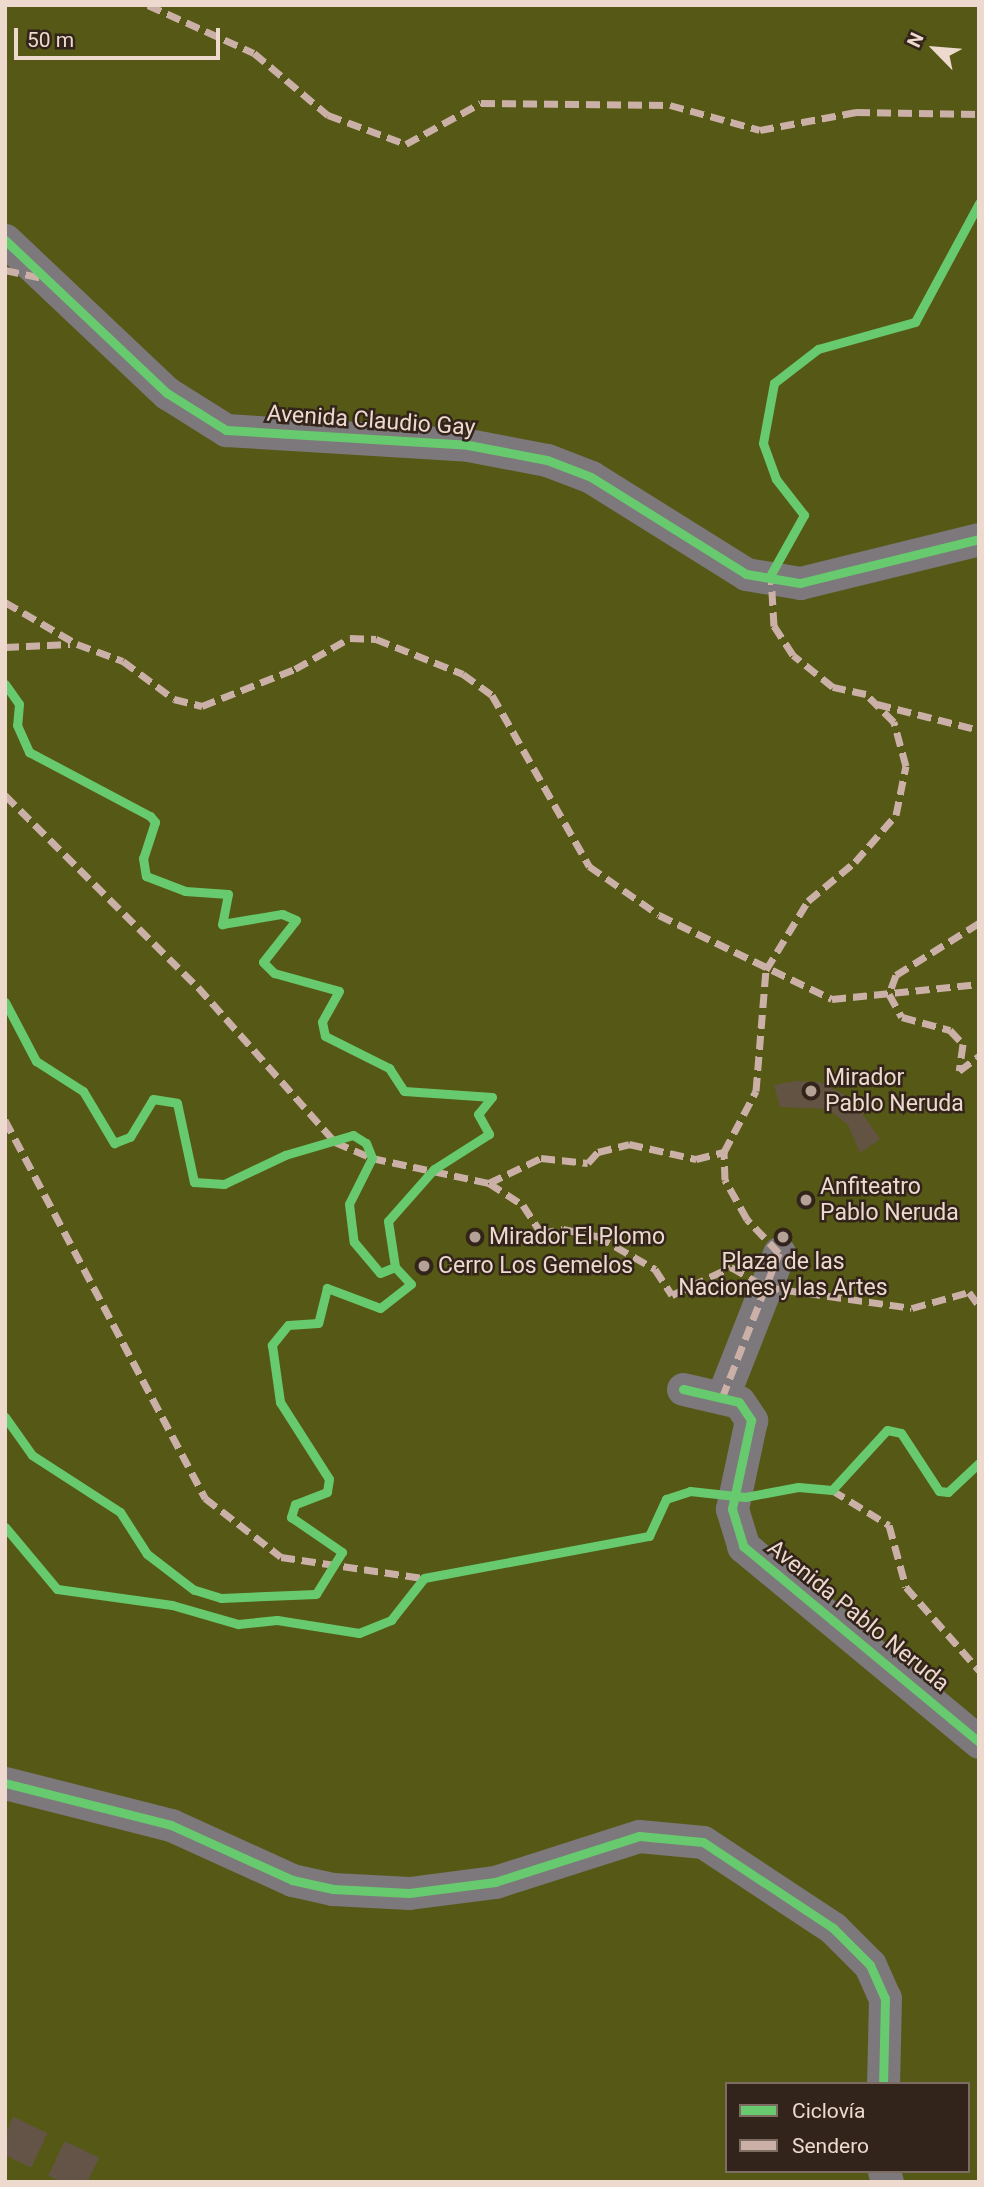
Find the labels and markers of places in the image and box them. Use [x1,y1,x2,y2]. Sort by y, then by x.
place label: Mirador Pablo Neruda [825,1064,964,1118]
marker: Mirador Pablo Neruda [803,1083,819,1099]
place label: Anfiteatro Pablo Neruda [820,1173,959,1227]
marker: Anfiteatro Pablo Neruda [798,1192,814,1208]
place label: Mirador El Plomo [489,1223,665,1251]
marker: Mirador El Plomo [467,1229,483,1245]
marker: Plaza de las Naciones y las Artes [775,1229,791,1245]
place label: Plaza de las Naciones y las Artes [678,1248,888,1302]
place label: Cerro Los Gemelos [438,1252,633,1280]
marker: Cerro Los Gemelos [416,1258,432,1274]

